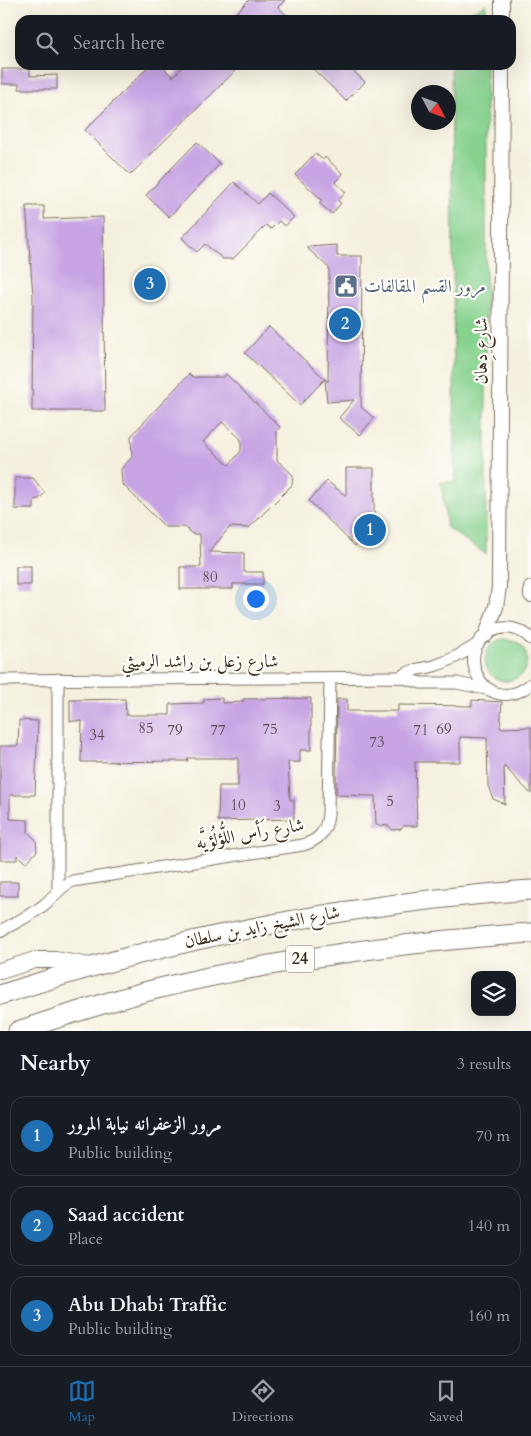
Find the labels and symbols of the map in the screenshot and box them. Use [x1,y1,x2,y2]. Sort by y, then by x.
north arrow [411,85,456,130]
pin: 3 [134,265,166,303]
public building icon: مرور القسم المقالفات [333,273,359,299]
place label: مرور القسم المقالفات [364,274,486,304]
pin: 2 [329,305,361,343]
street label: شارع دِهان [469,318,496,384]
pin: 1 [354,511,386,549]
house number: 80 [202,567,218,587]
your location [243,586,269,612]
street label: شارع زعل بن راشد الرميثي [121,649,279,678]
house number: 85 [138,718,154,738]
house number: 75 [262,719,278,739]
house number: 69 [436,719,452,739]
house number: 79 [167,720,183,740]
house number: 77 [210,720,226,740]
house number: 71 [413,720,429,740]
house number: 34 [89,725,105,745]
house number: 73 [369,732,385,752]
house number: 5 [386,791,394,811]
house number: 10 [230,795,246,815]
house number: 3 [273,796,281,816]
street label: شارع رَأس اللُّؤلُؤيَّه [193,807,306,858]
street label: شارع الشيخ زايد بن سلطان [182,900,343,957]
road number: 24 [286,946,314,972]

